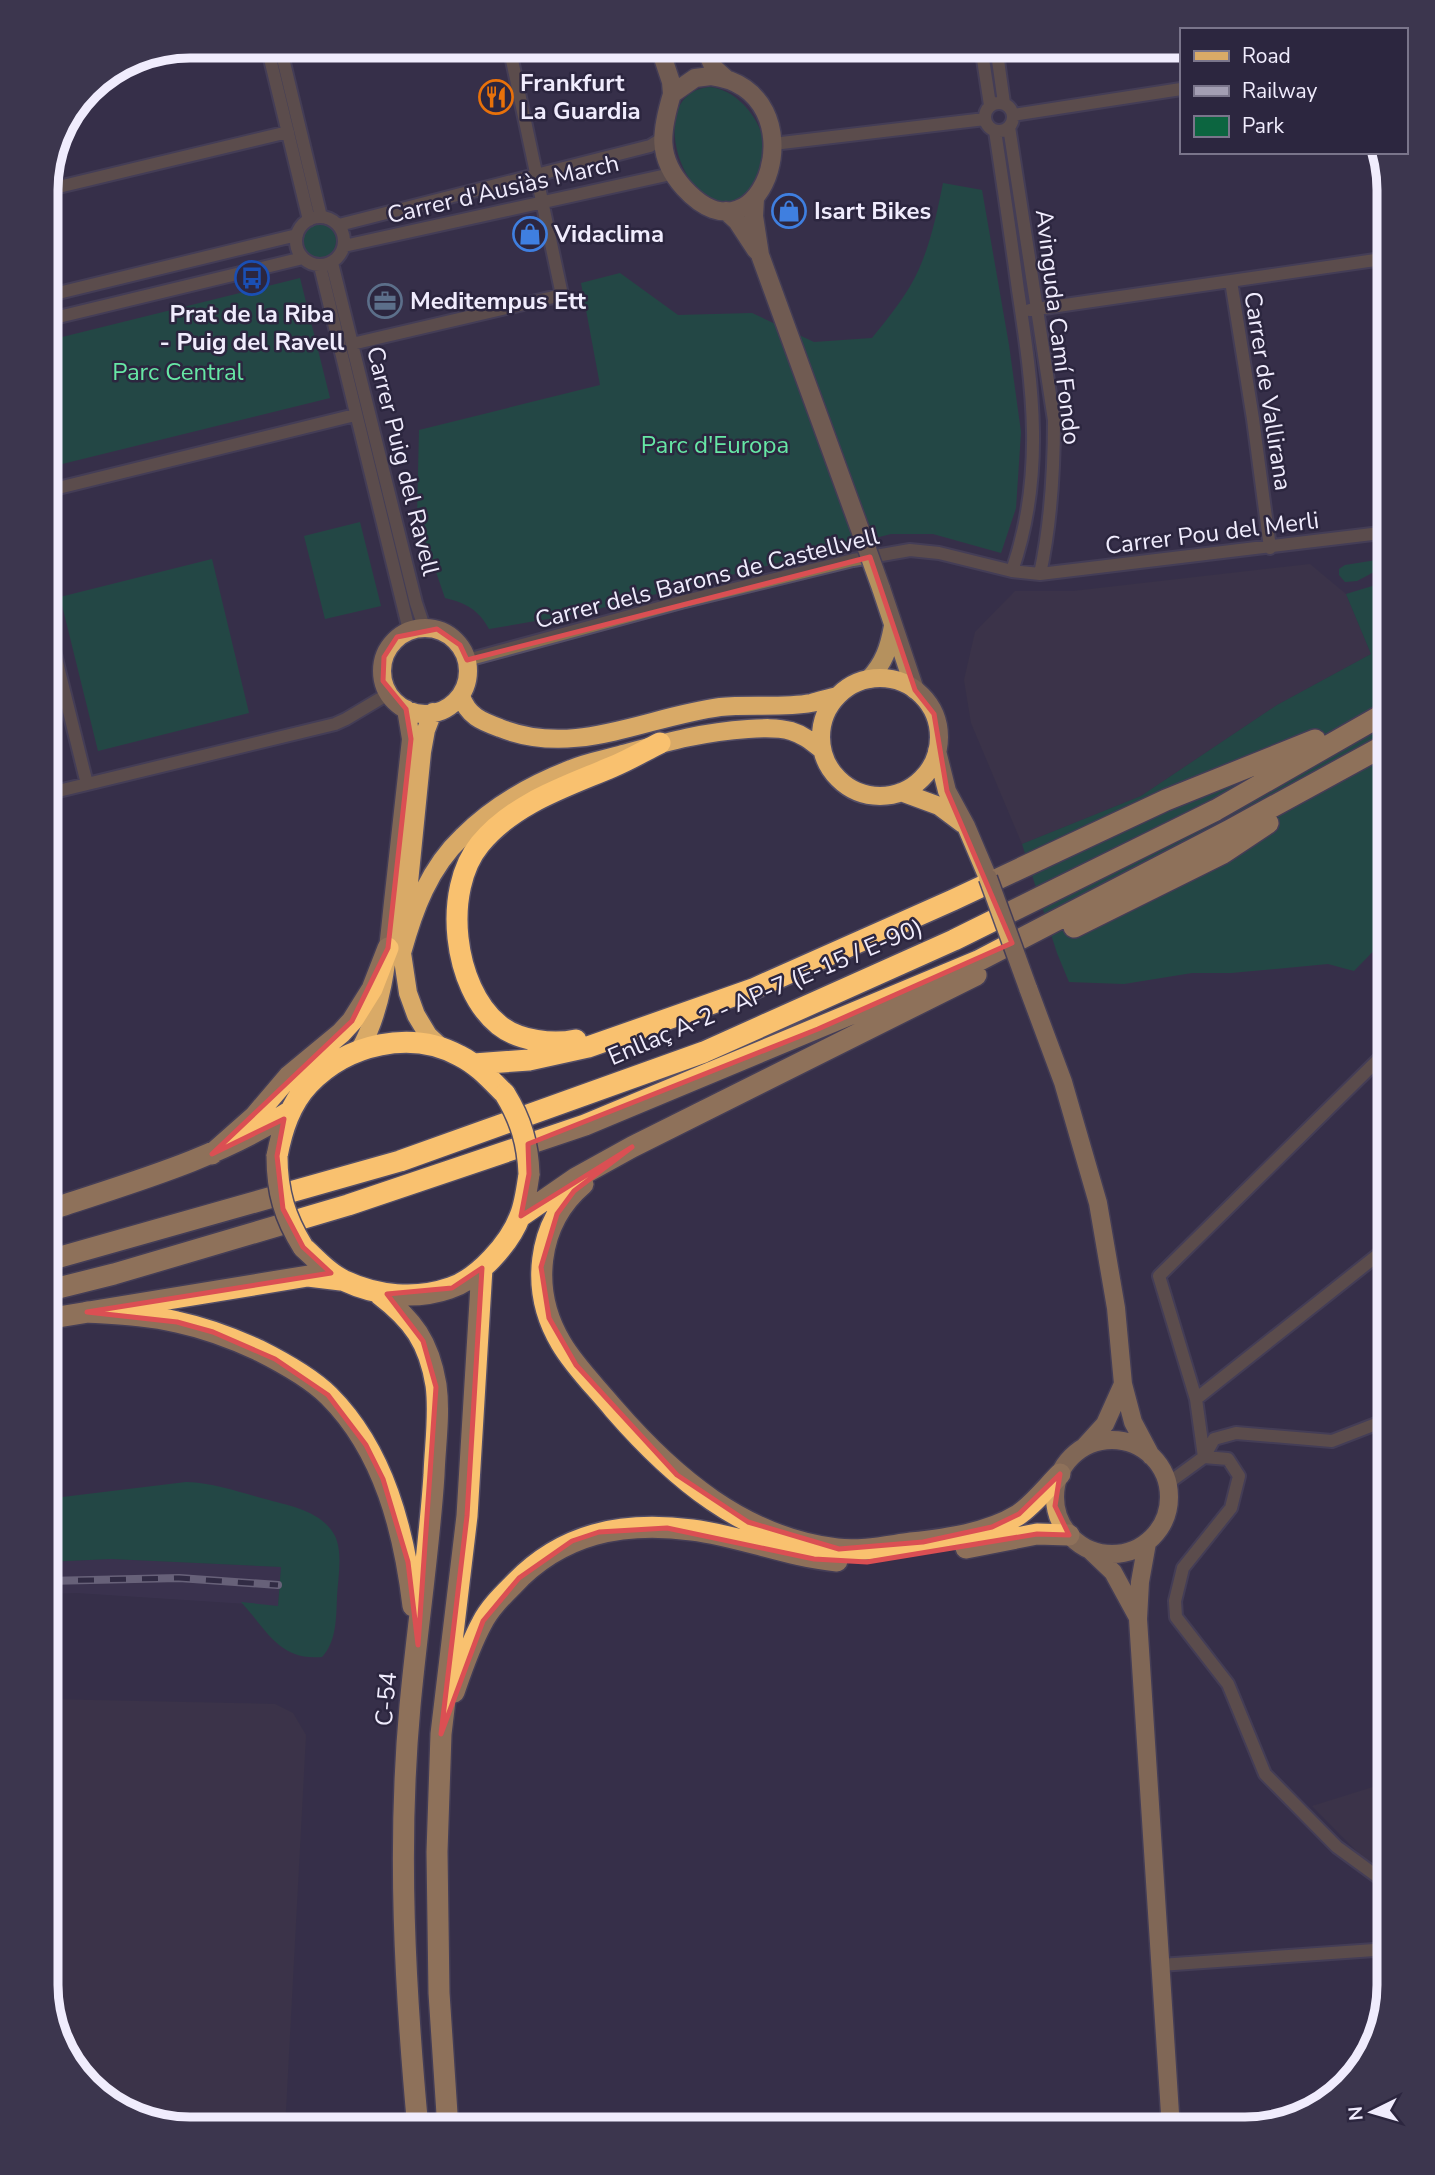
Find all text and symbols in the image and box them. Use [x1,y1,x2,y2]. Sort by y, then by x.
legend [1180,28,1407,154]
text: Road [1242,42,1291,70]
place label: Frankfurt La Guardia [520,67,641,127]
text: Railway [1242,77,1317,105]
restaurant icon: Frankfurt La Guardia [477,78,515,116]
text: Park [1242,112,1284,140]
street label: Carrer d'Ausiàs March [384,147,622,231]
shop icon: Isart Bikes [770,192,808,230]
place label: Isart Bikes [814,195,931,227]
street label: Avinguda Camí Fondo [1028,208,1088,446]
shop icon: Vidaclima [511,215,549,253]
place label: Vidaclima [553,218,664,250]
bus stop icon: Prat de la Riba - Puig del Ravell [233,259,271,297]
office icon: Meditempus Ett [366,282,404,320]
place label: Meditempus Ett [410,285,587,317]
street label: Carrer de Vallirana [1236,289,1300,493]
place label: Prat de la Riba - Puig del Ravell [160,298,345,358]
street label: Carrer Puig del Ravell [359,343,447,579]
park label: Parc Central [112,356,244,388]
park label: Parc d'Europa [641,429,789,461]
street label: Carrer Pou del Merli [1103,504,1321,562]
street label: Carrer dels Barons de Castellvell [532,520,882,636]
street label: Enllaç A-2 - AP-7 (E-15 / E-90) [603,911,927,1073]
street label: C-54 [368,1670,404,1728]
north arrow [1337,2077,1407,2147]
text: N [1342,2105,1370,2122]

